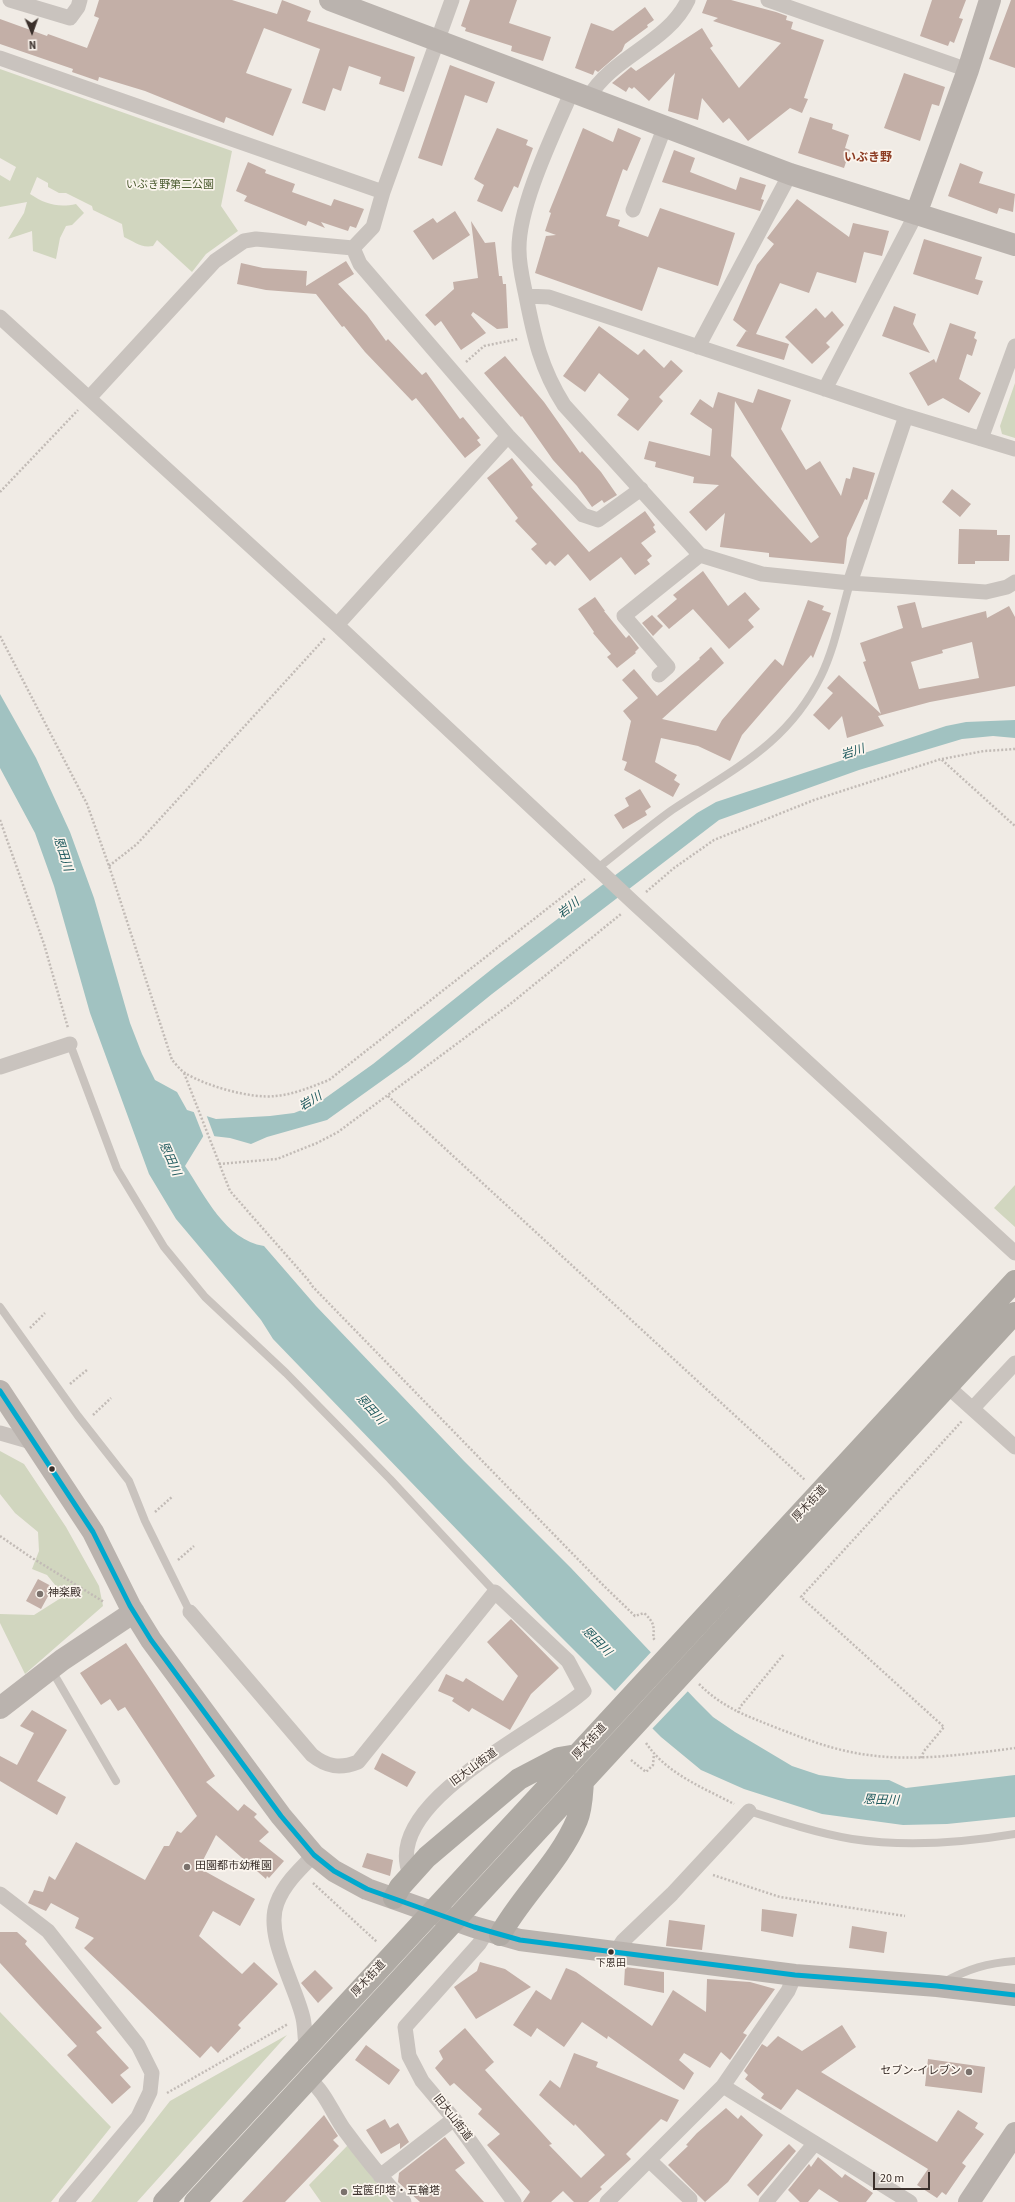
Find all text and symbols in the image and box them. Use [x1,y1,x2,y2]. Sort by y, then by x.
north arrow [12,12,52,52]
text: N [29,37,36,52]
district label: いぶき野 [844,151,892,165]
park label: いぶき野第二公園 [126,179,214,193]
water label: 岩川 [839,742,867,764]
water label: 恩田川 [50,835,74,873]
water label: 岩川 [555,896,583,922]
water label: 岩川 [297,1090,325,1114]
water label: 恩田川 [155,1140,183,1178]
water label: 恩田川 [353,1392,387,1428]
unlabelled marker [47,1464,57,1474]
street label: 厚木街道 [790,1483,830,1525]
place label: 神楽殿 [48,1587,81,1601]
marker: 神楽殿 [35,1589,45,1599]
water label: 恩田川 [578,1624,614,1660]
street label: 厚木街道 [570,1721,610,1763]
street label: 旧大山街道 [448,1746,500,1790]
water label: 恩田川 [863,1793,899,1809]
place label: 田園都市幼稚園 [195,1860,272,1874]
marker: 田園都市幼稚園 [182,1862,192,1872]
marker: 下恩田 [606,1947,616,1957]
street label: 厚木街道 [349,1958,389,2000]
place label: 下恩田 [596,1958,626,1970]
place label: セブン-イレブン [881,2065,961,2079]
marker: セブン-イレブン [964,2067,974,2077]
street label: 旧大山街道 [430,2092,474,2144]
scale bar [875,2164,932,2190]
text: 20 m [880,2170,904,2187]
place label: 宝篋印塔・五輪塔 [352,2185,440,2199]
marker: 宝篋印塔・五輪塔 [339,2187,349,2197]

